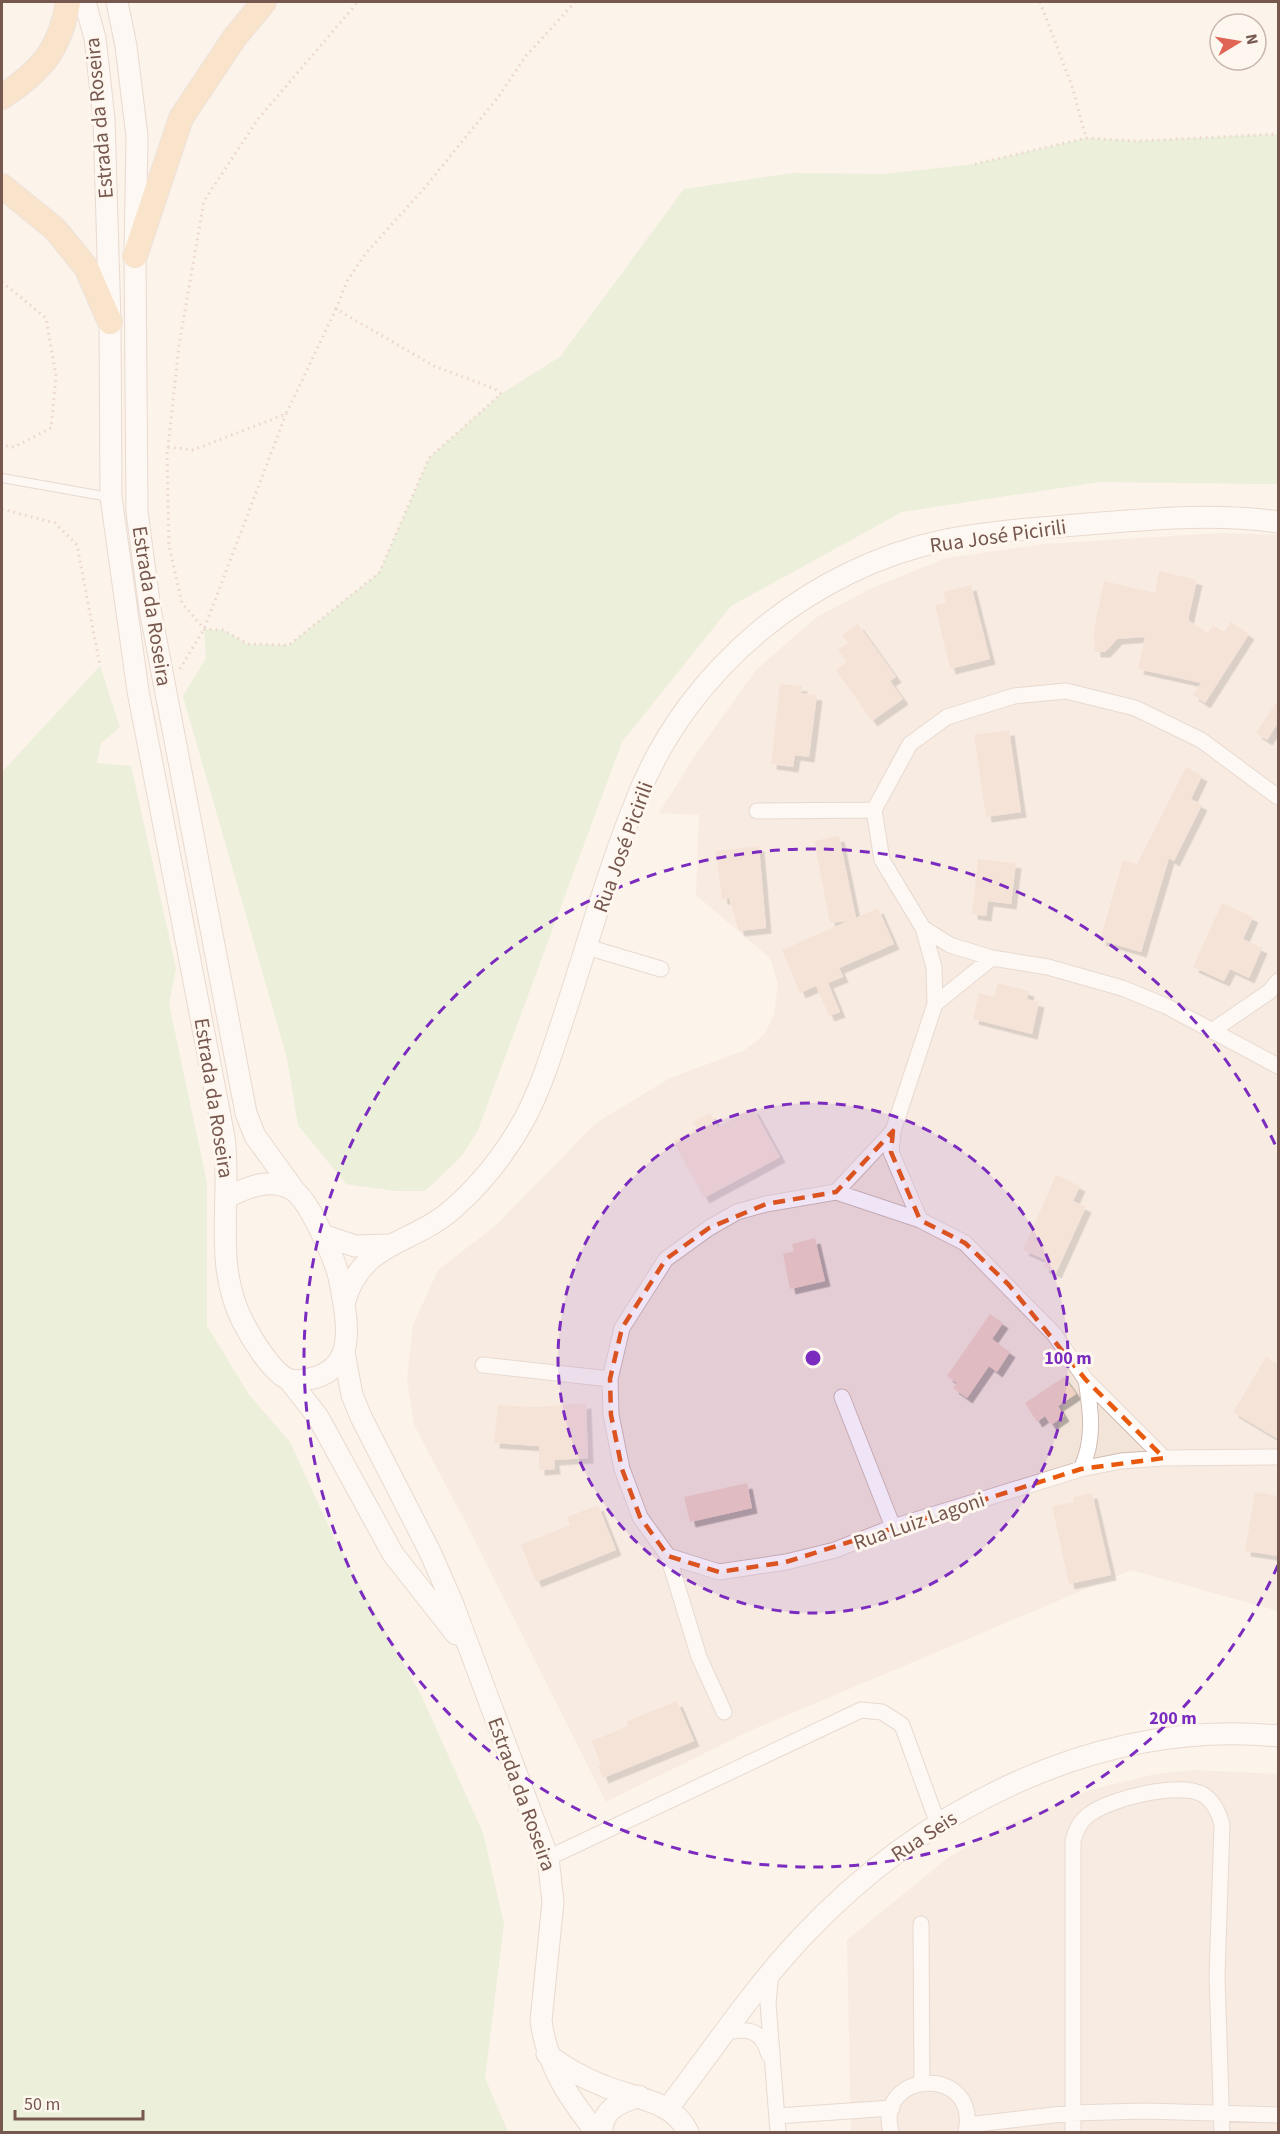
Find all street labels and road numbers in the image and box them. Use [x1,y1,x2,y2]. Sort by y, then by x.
street label: Estrada da Roseira [77,36,121,200]
street label: Rua José Picirili [928,512,1068,560]
street label: Estrada da Roseira [125,524,179,688]
street label: Rua José Picirili [585,777,661,917]
street label: Estrada da Roseira [187,1016,241,1180]
street label: Rua Luiz Lagoni [849,1485,989,1557]
street label: Estrada da Roseira [480,1713,564,1875]
street label: Rua Seis [885,1803,963,1869]

